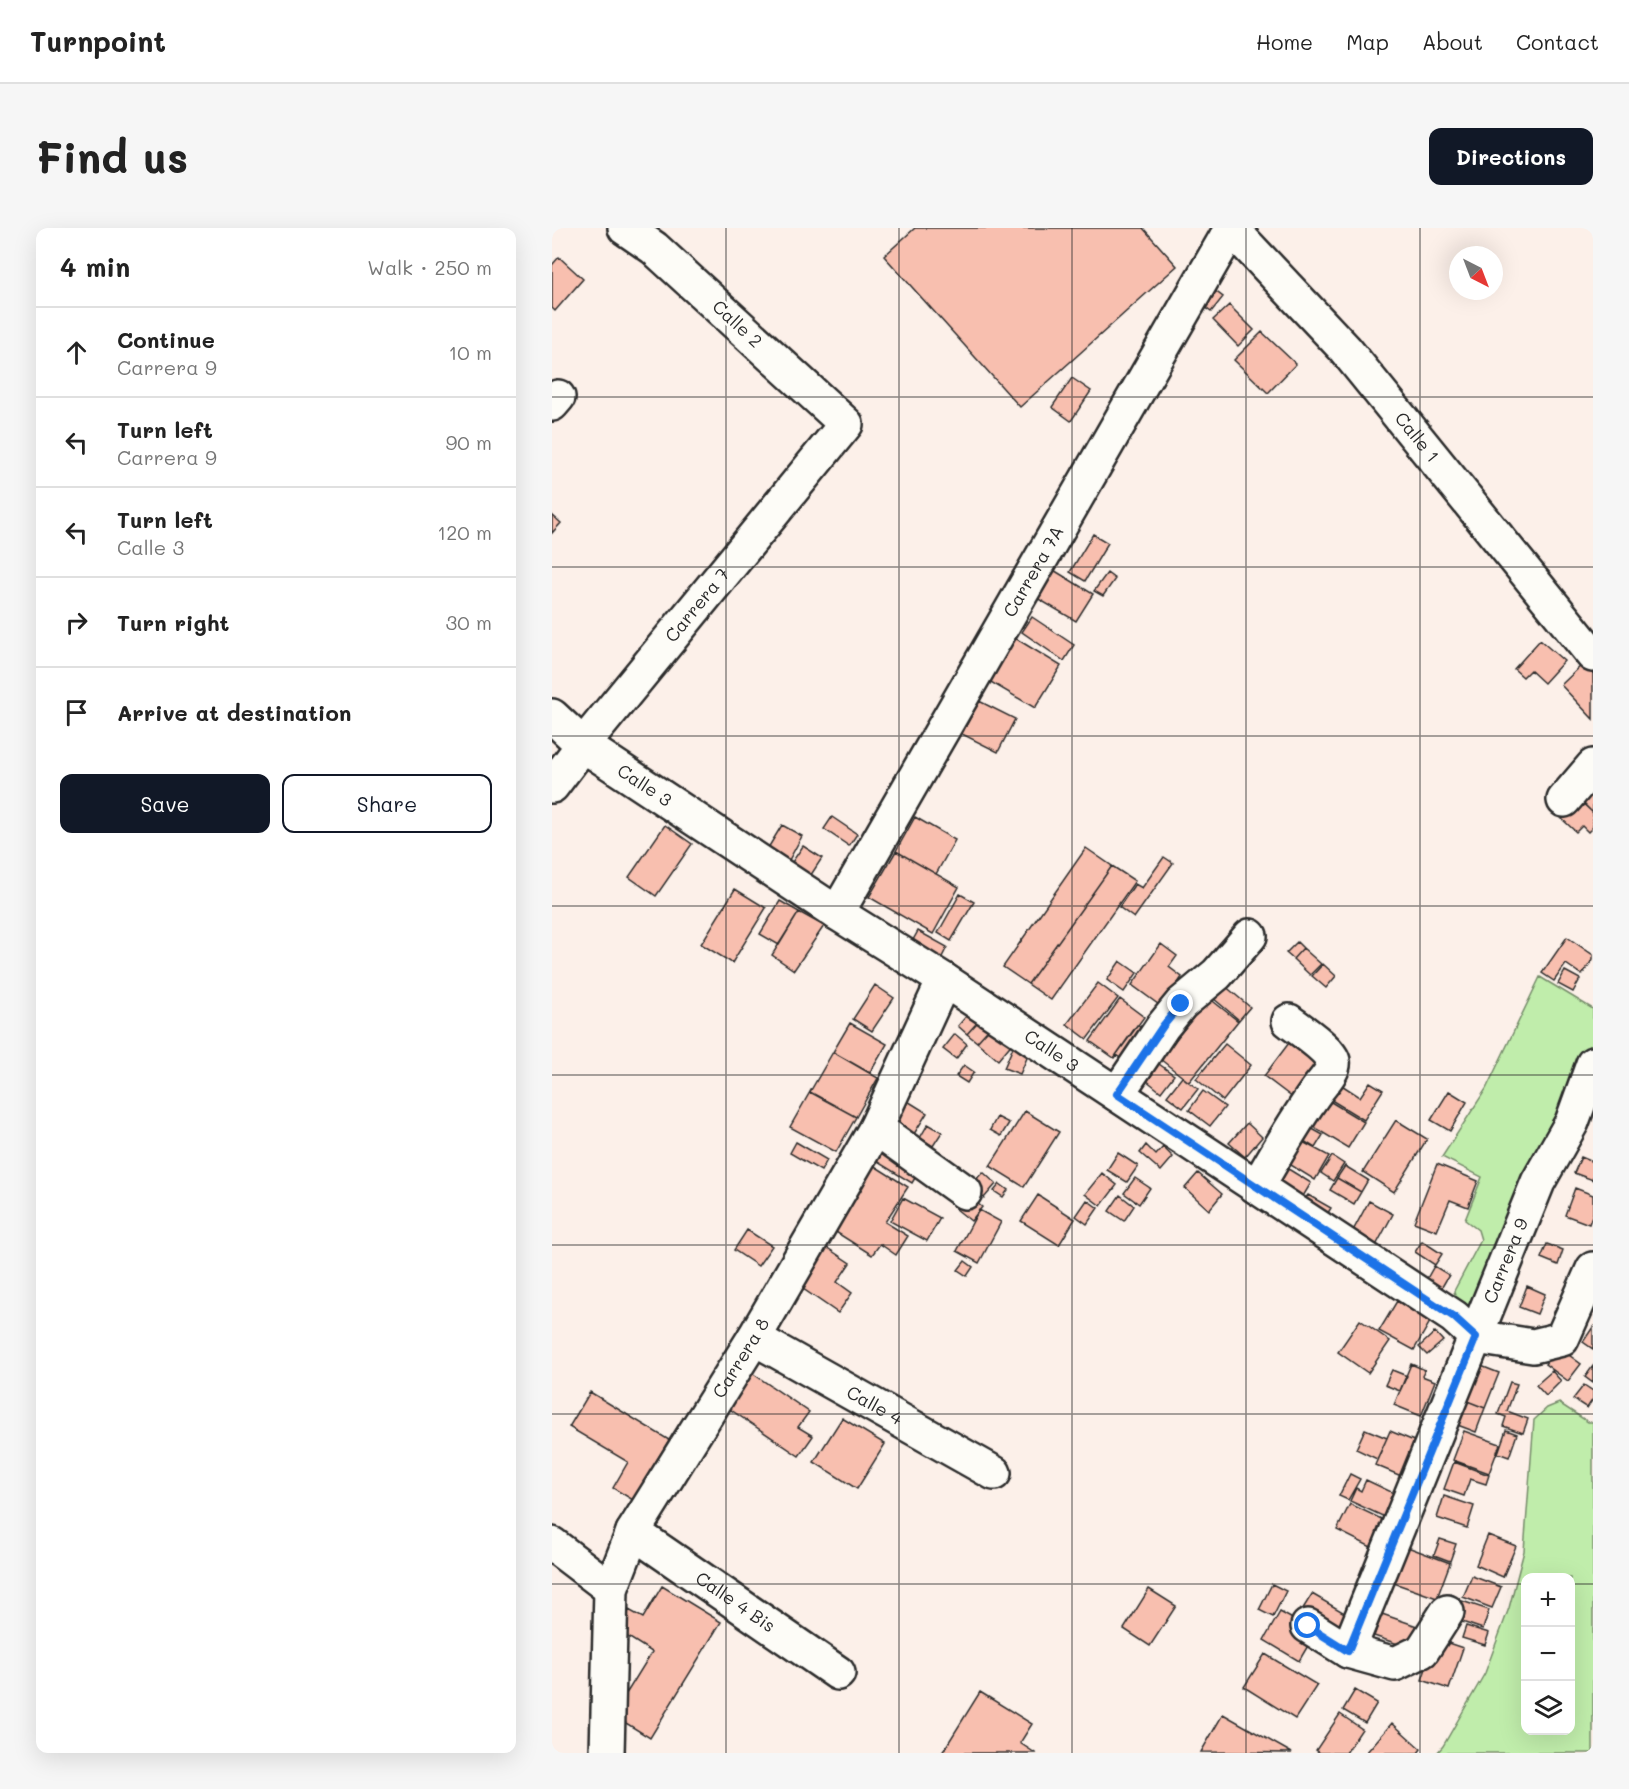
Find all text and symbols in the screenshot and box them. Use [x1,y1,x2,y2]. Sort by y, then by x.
text: Turnpoint [30,23,166,59]
text: Home [1256,28,1313,55]
text: Map [1346,28,1389,55]
text: About [1422,28,1483,55]
text: Contact [1516,28,1599,55]
button: Directions [1429,128,1593,185]
text: Find us [36,129,188,184]
north arrow [1449,246,1503,300]
text: 4 min [60,250,130,284]
text: Walk · 250 m [367,254,492,280]
street label: Calle 2 [708,294,768,353]
text: Continue [117,325,215,354]
icon: ahead [60,336,93,369]
text: 10 m [448,339,492,365]
text: Carrera 9 [117,354,217,380]
street label: Calle 1 [1390,407,1445,467]
text: Turn left [117,415,213,444]
icon: left [60,426,93,459]
text: 90 m [446,429,492,455]
text: Carrera 9 [117,444,217,470]
text: Turn left [117,505,213,534]
icon: left [60,516,93,549]
text: 120 m [437,519,492,545]
street label: Carrera 7A [997,521,1069,621]
text: Calle 3 [117,534,184,560]
street label: Carrera 7 [659,562,734,647]
icon: right [60,606,93,639]
text: Turn right [117,608,229,637]
text: 30 m [446,609,492,635]
icon: arrive [60,696,93,729]
text: Arrive at destination [117,698,352,727]
street label: Calle 3 [613,758,677,811]
button: Save [60,774,270,833]
button: Share [282,774,492,833]
route end [1167,990,1193,1016]
street label: Calle 3 [1020,1023,1084,1077]
street label: Carrera 9 [1477,1214,1533,1307]
street label: Carrera 8 [706,1313,774,1402]
street label: Calle 4 [842,1379,907,1430]
street label: Calle 4 Bis [691,1566,780,1637]
map controls [1521,1573,1575,1735]
button: + [1521,1573,1575,1627]
route start [1294,1612,1320,1638]
button: − [1521,1627,1575,1681]
button: layers [1521,1681,1575,1735]

